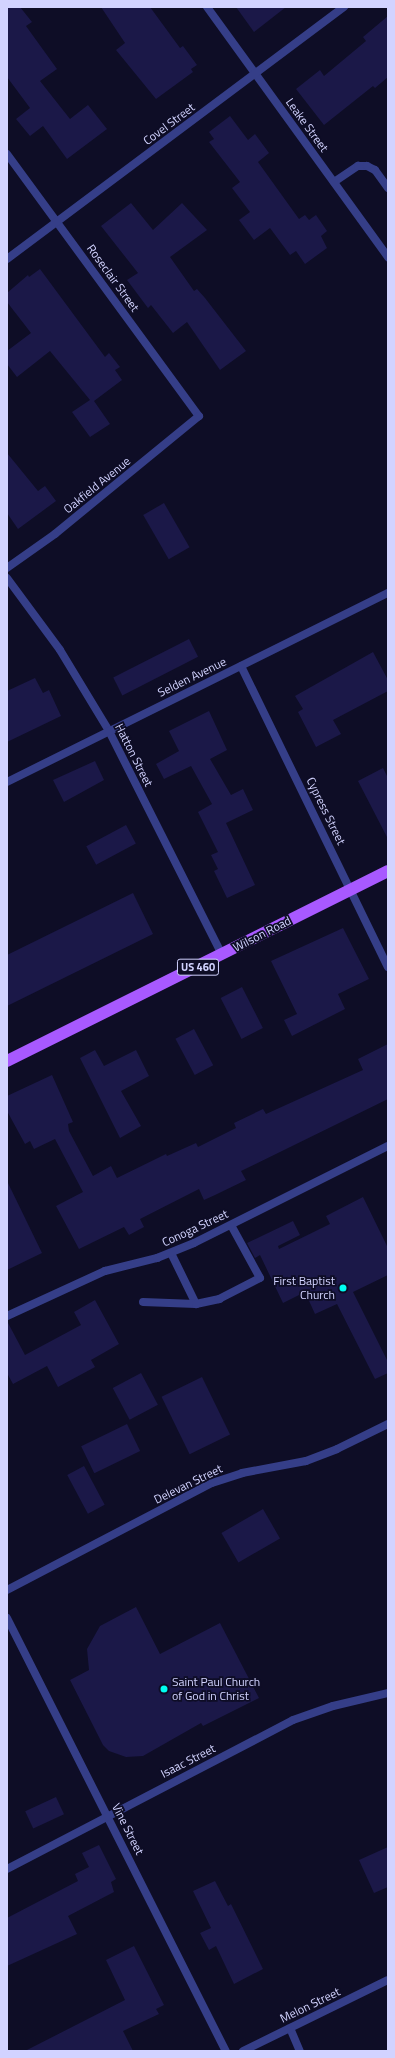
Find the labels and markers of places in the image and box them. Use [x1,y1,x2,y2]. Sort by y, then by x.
place label: First Baptist Church [273,1274,335,1302]
marker: First Baptist Church [338,1283,348,1293]
place label: Saint Paul Church of God in Christ [172,1675,260,1703]
marker: Saint Paul Church of God in Christ [159,1684,169,1694]

